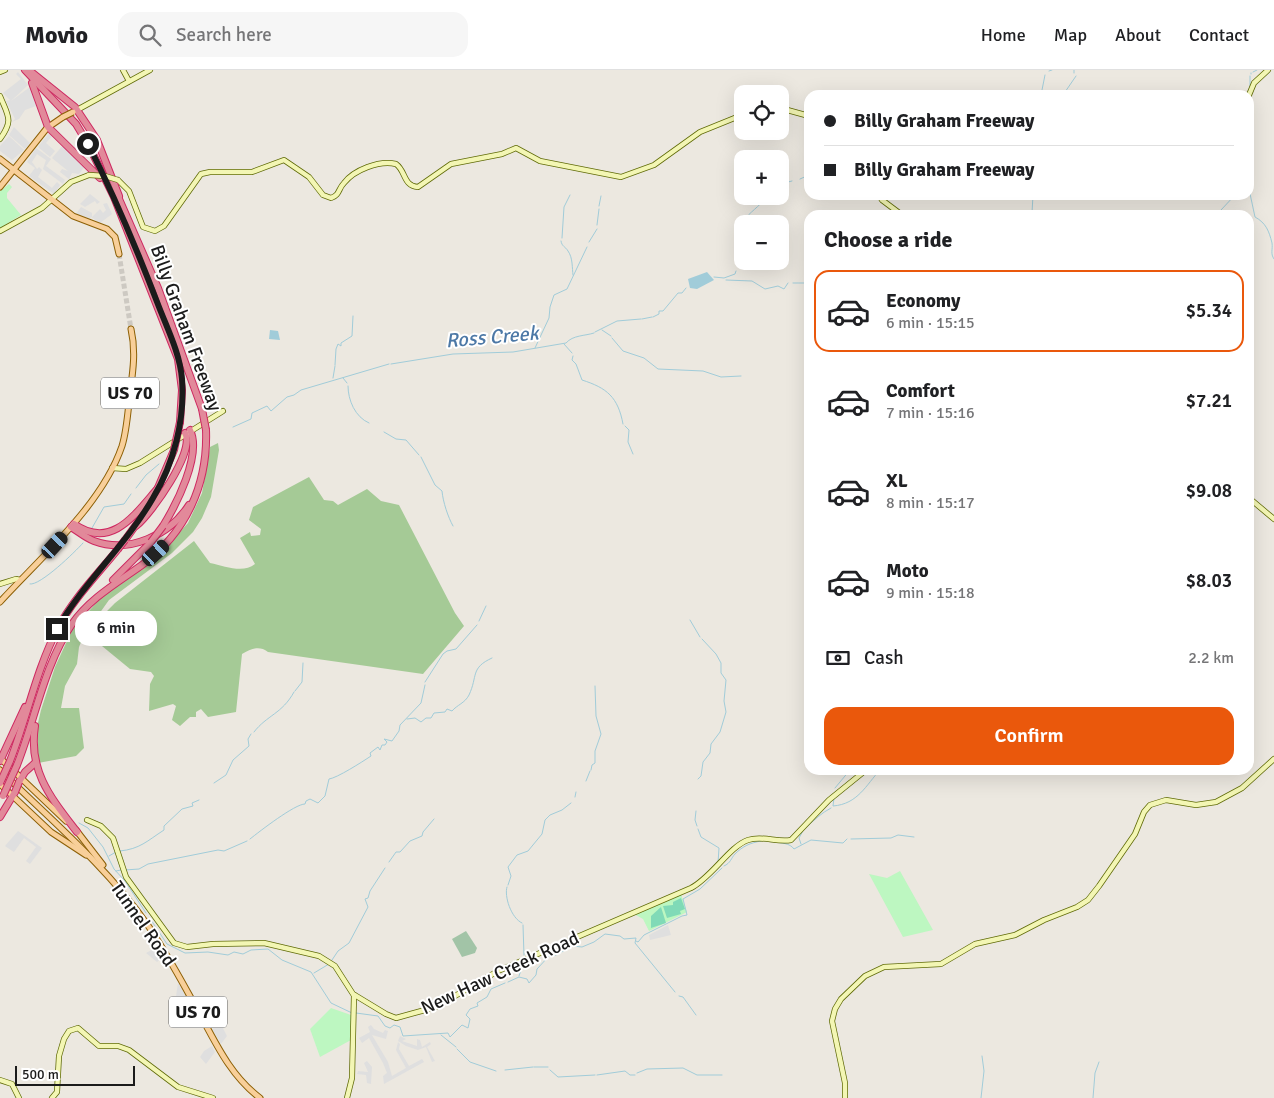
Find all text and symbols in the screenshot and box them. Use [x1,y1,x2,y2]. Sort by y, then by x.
search box [118,12,468,57]
text: Movio [25,20,88,50]
icon: search [136,21,164,49]
text: Search here [176,23,272,47]
text: Home [981,24,1026,46]
text: Map [1054,24,1087,46]
text: About [1115,24,1161,46]
text: Contact [1189,24,1249,46]
map controls [734,85,789,270]
button: locate [734,85,789,140]
text: Billy Graham Freeway [854,109,1035,133]
route start [77,133,99,155]
button: + [734,150,789,205]
text: Billy Graham Freeway [854,158,1035,182]
button: − [734,215,789,270]
text: Choose a ride [824,226,952,253]
street label: Billy Graham Freeway [145,242,227,414]
icon: car [826,289,871,334]
text: Economy [886,289,960,313]
text: $5.34 [1186,299,1232,323]
text: 6 min · 15:15 [886,313,975,333]
water label: Ross Creek [444,320,541,354]
road number: US 70 [101,377,159,408]
icon: car [826,379,871,424]
text: Comfort [886,379,955,403]
text: $7.21 [1186,389,1232,413]
text: 7 min · 15:16 [886,403,975,423]
icon: car [826,469,871,514]
text: XL [886,469,908,493]
text: $9.08 [1186,479,1232,503]
text: 8 min · 15:17 [886,493,975,513]
car [39,529,70,561]
car [139,537,172,569]
icon: car [826,559,871,604]
text: Moto [886,559,929,583]
text: $8.03 [1186,569,1232,593]
text: 9 min · 15:18 [886,583,975,603]
callout: 6 min [74,612,157,646]
route end [46,618,68,640]
text: 6 min [97,618,135,638]
icon: cash [824,644,852,672]
text: Cash [864,646,904,670]
text: 2.2 km [1188,648,1234,668]
button: Confirm [824,707,1234,765]
street label: Tunnel Road [105,877,181,971]
street label: New Haw Creek Road [417,926,583,1020]
road number: US 70 [169,996,227,1028]
scale bar [15,1063,135,1086]
text: 500 m [22,1066,59,1083]

